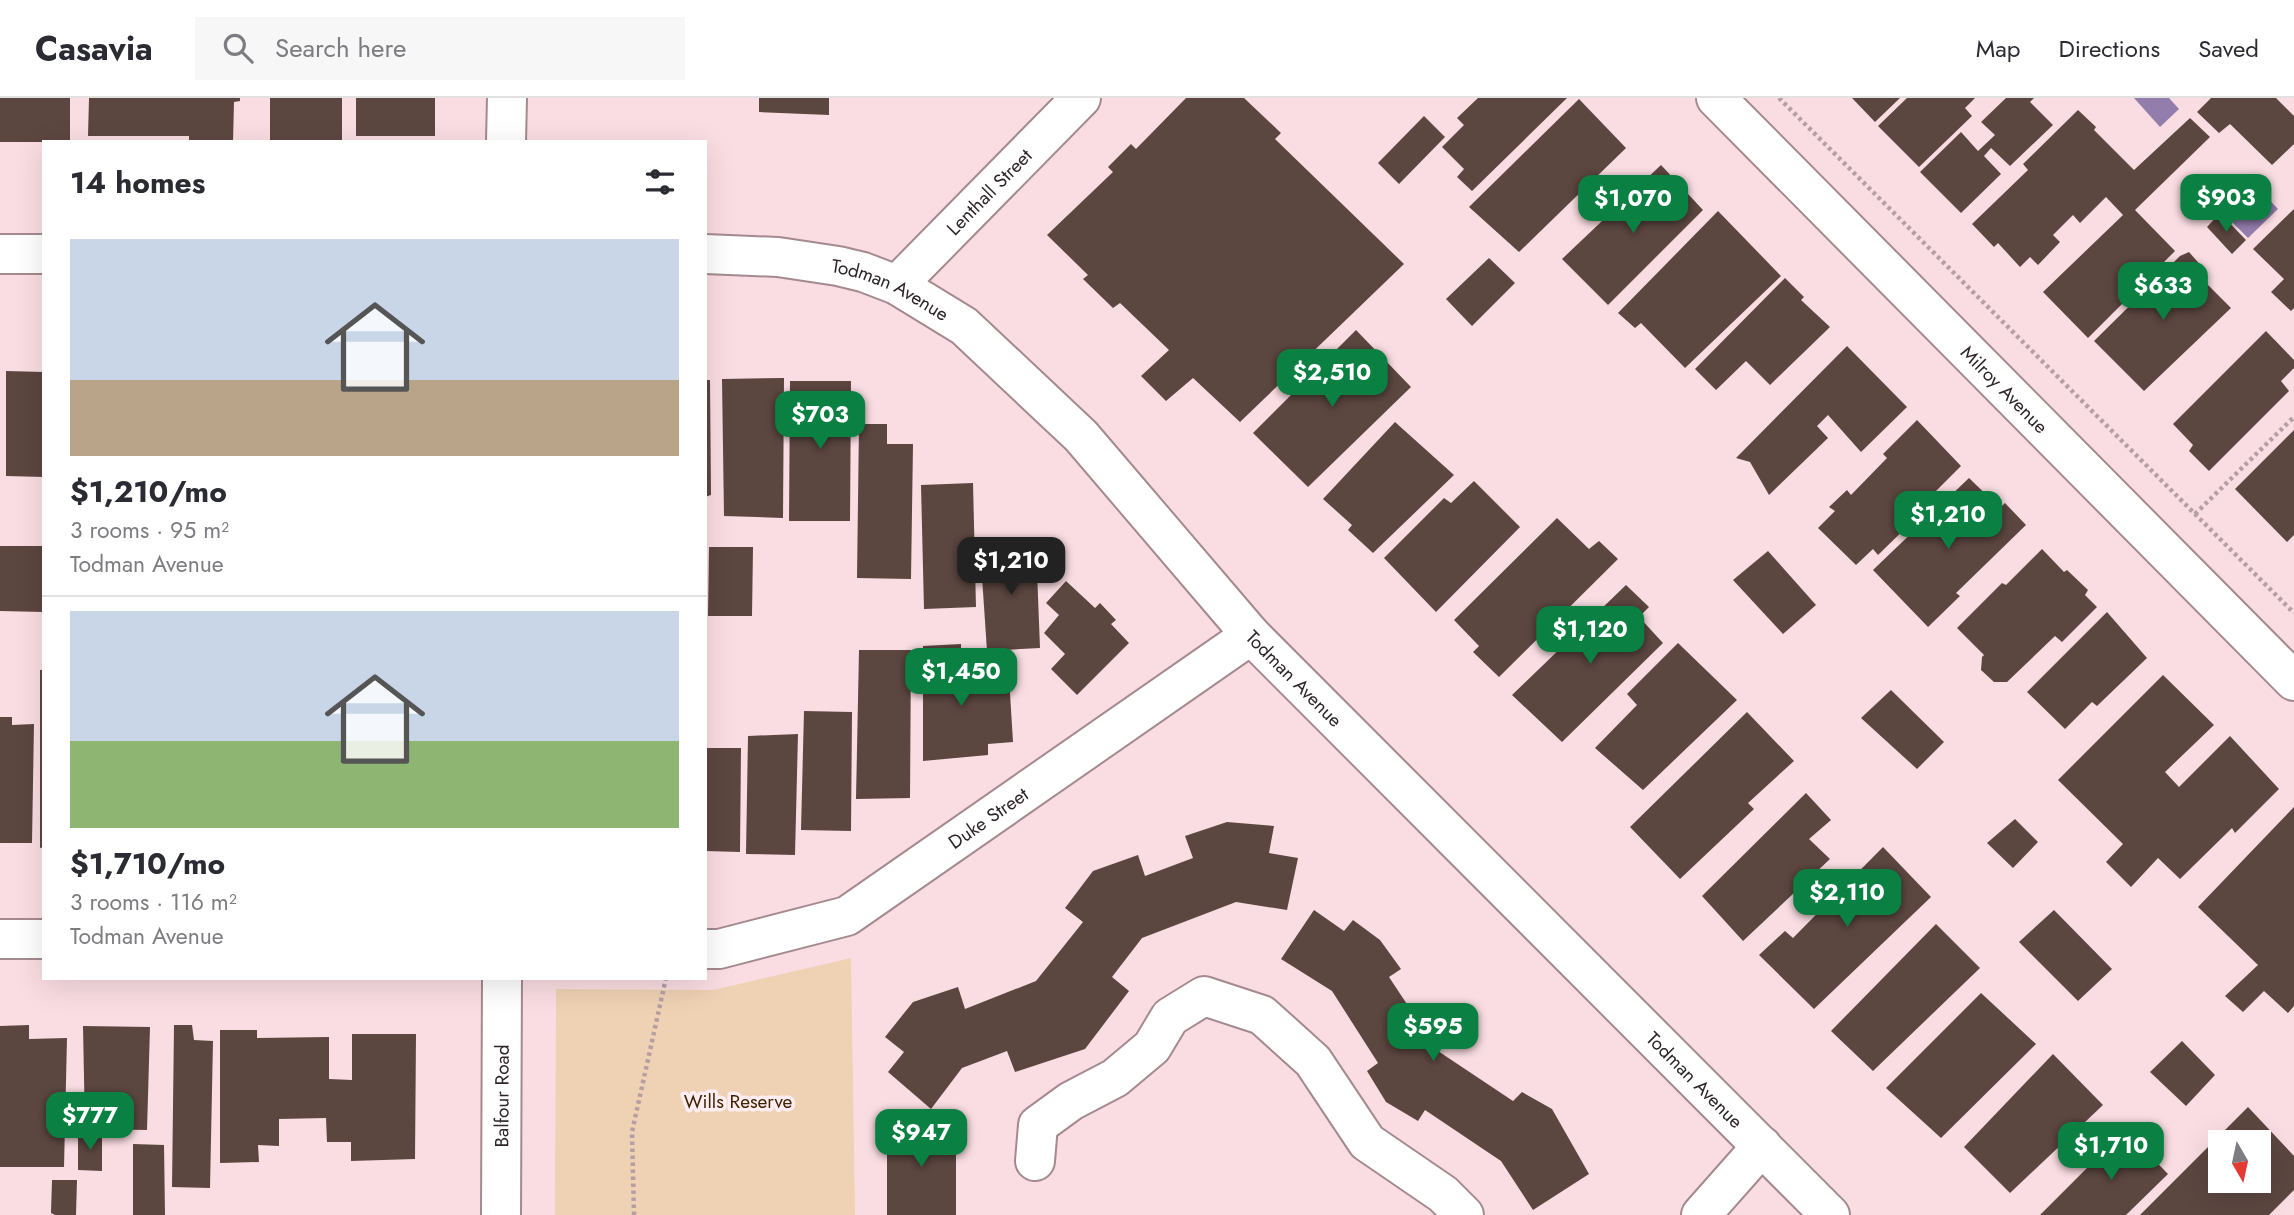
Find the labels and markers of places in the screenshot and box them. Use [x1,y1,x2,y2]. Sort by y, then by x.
pin: $903 [2185,174,2267,234]
pin: $1,070 [1576,176,1690,235]
pin: $633 [2122,262,2204,322]
pin: $2,510 [1275,350,1389,409]
pin: $703 [779,392,861,451]
pin: $1,210 [1891,491,2005,551]
pin: $1,210 [954,538,1068,597]
pin: $1,120 [1533,606,1647,666]
pin: $1,450 [904,648,1018,708]
pin: $2,110 [1790,870,1904,929]
pin: $595 [1392,1004,1474,1063]
pin: $777 [49,1093,131,1152]
pin: $947 [880,1110,962,1169]
pin: $1,710 [2054,1122,2168,1182]

